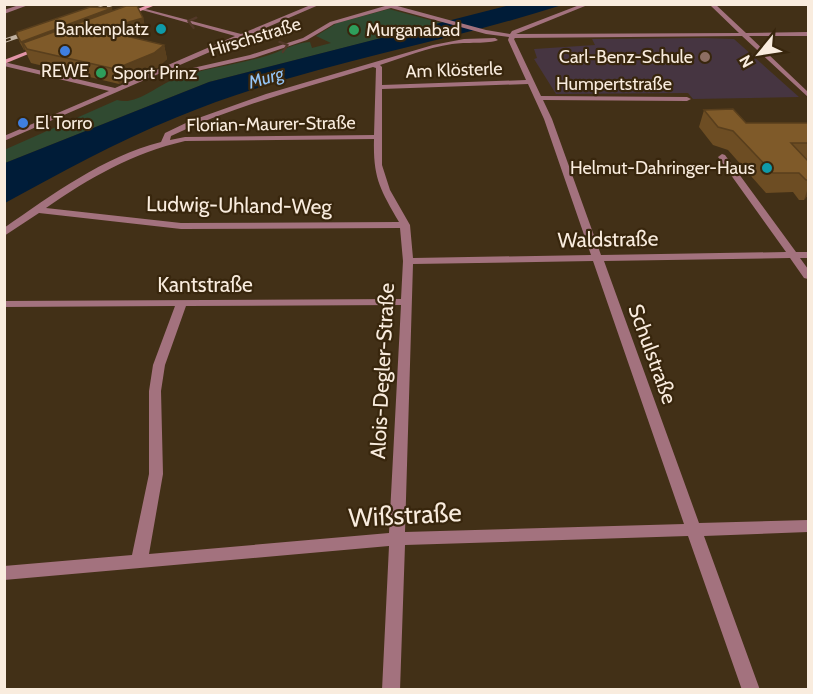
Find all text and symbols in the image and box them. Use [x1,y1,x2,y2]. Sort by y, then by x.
street label: Hirschstraße [207,13,303,61]
one-way arrow [188,17,198,29]
place label: Bankenplatz [55,18,150,40]
place label: Murganabad [366,19,460,41]
marker: Bankenplatz [154,22,168,36]
marker: Murganabad [347,23,361,37]
north arrow [729,24,789,84]
one-way arrow [278,41,289,54]
marker: REWE [58,44,72,58]
place label: Carl-Benz-Schule [559,46,693,68]
marker: Carl-Benz-Schule [698,50,712,64]
text: N [735,52,757,71]
street label: Am Klösterle [405,57,503,83]
place label: REWE [41,60,89,82]
place label: Sport Prinz [113,62,198,84]
water label: Murg [245,62,287,94]
marker: Sport Prinz [94,66,108,80]
street label: Humpertstraße [556,73,672,95]
place label: El Torro [35,112,92,134]
street label: Florian-Maurer-Straße [186,112,356,136]
marker: El Torro [16,116,30,130]
place label: Helmut-Dahringer-Haus [570,157,755,179]
marker: Helmut-Dahringer-Haus [760,161,774,175]
street label: Ludwig-Uhland-Weg [146,191,333,219]
street label: Waldstraße [557,226,659,252]
street label: Kantstraße [157,272,253,297]
street label: Alois-Degler-Straße [365,282,399,460]
street label: Schulstraße [623,301,683,407]
street label: Wißstraße [348,496,462,534]

